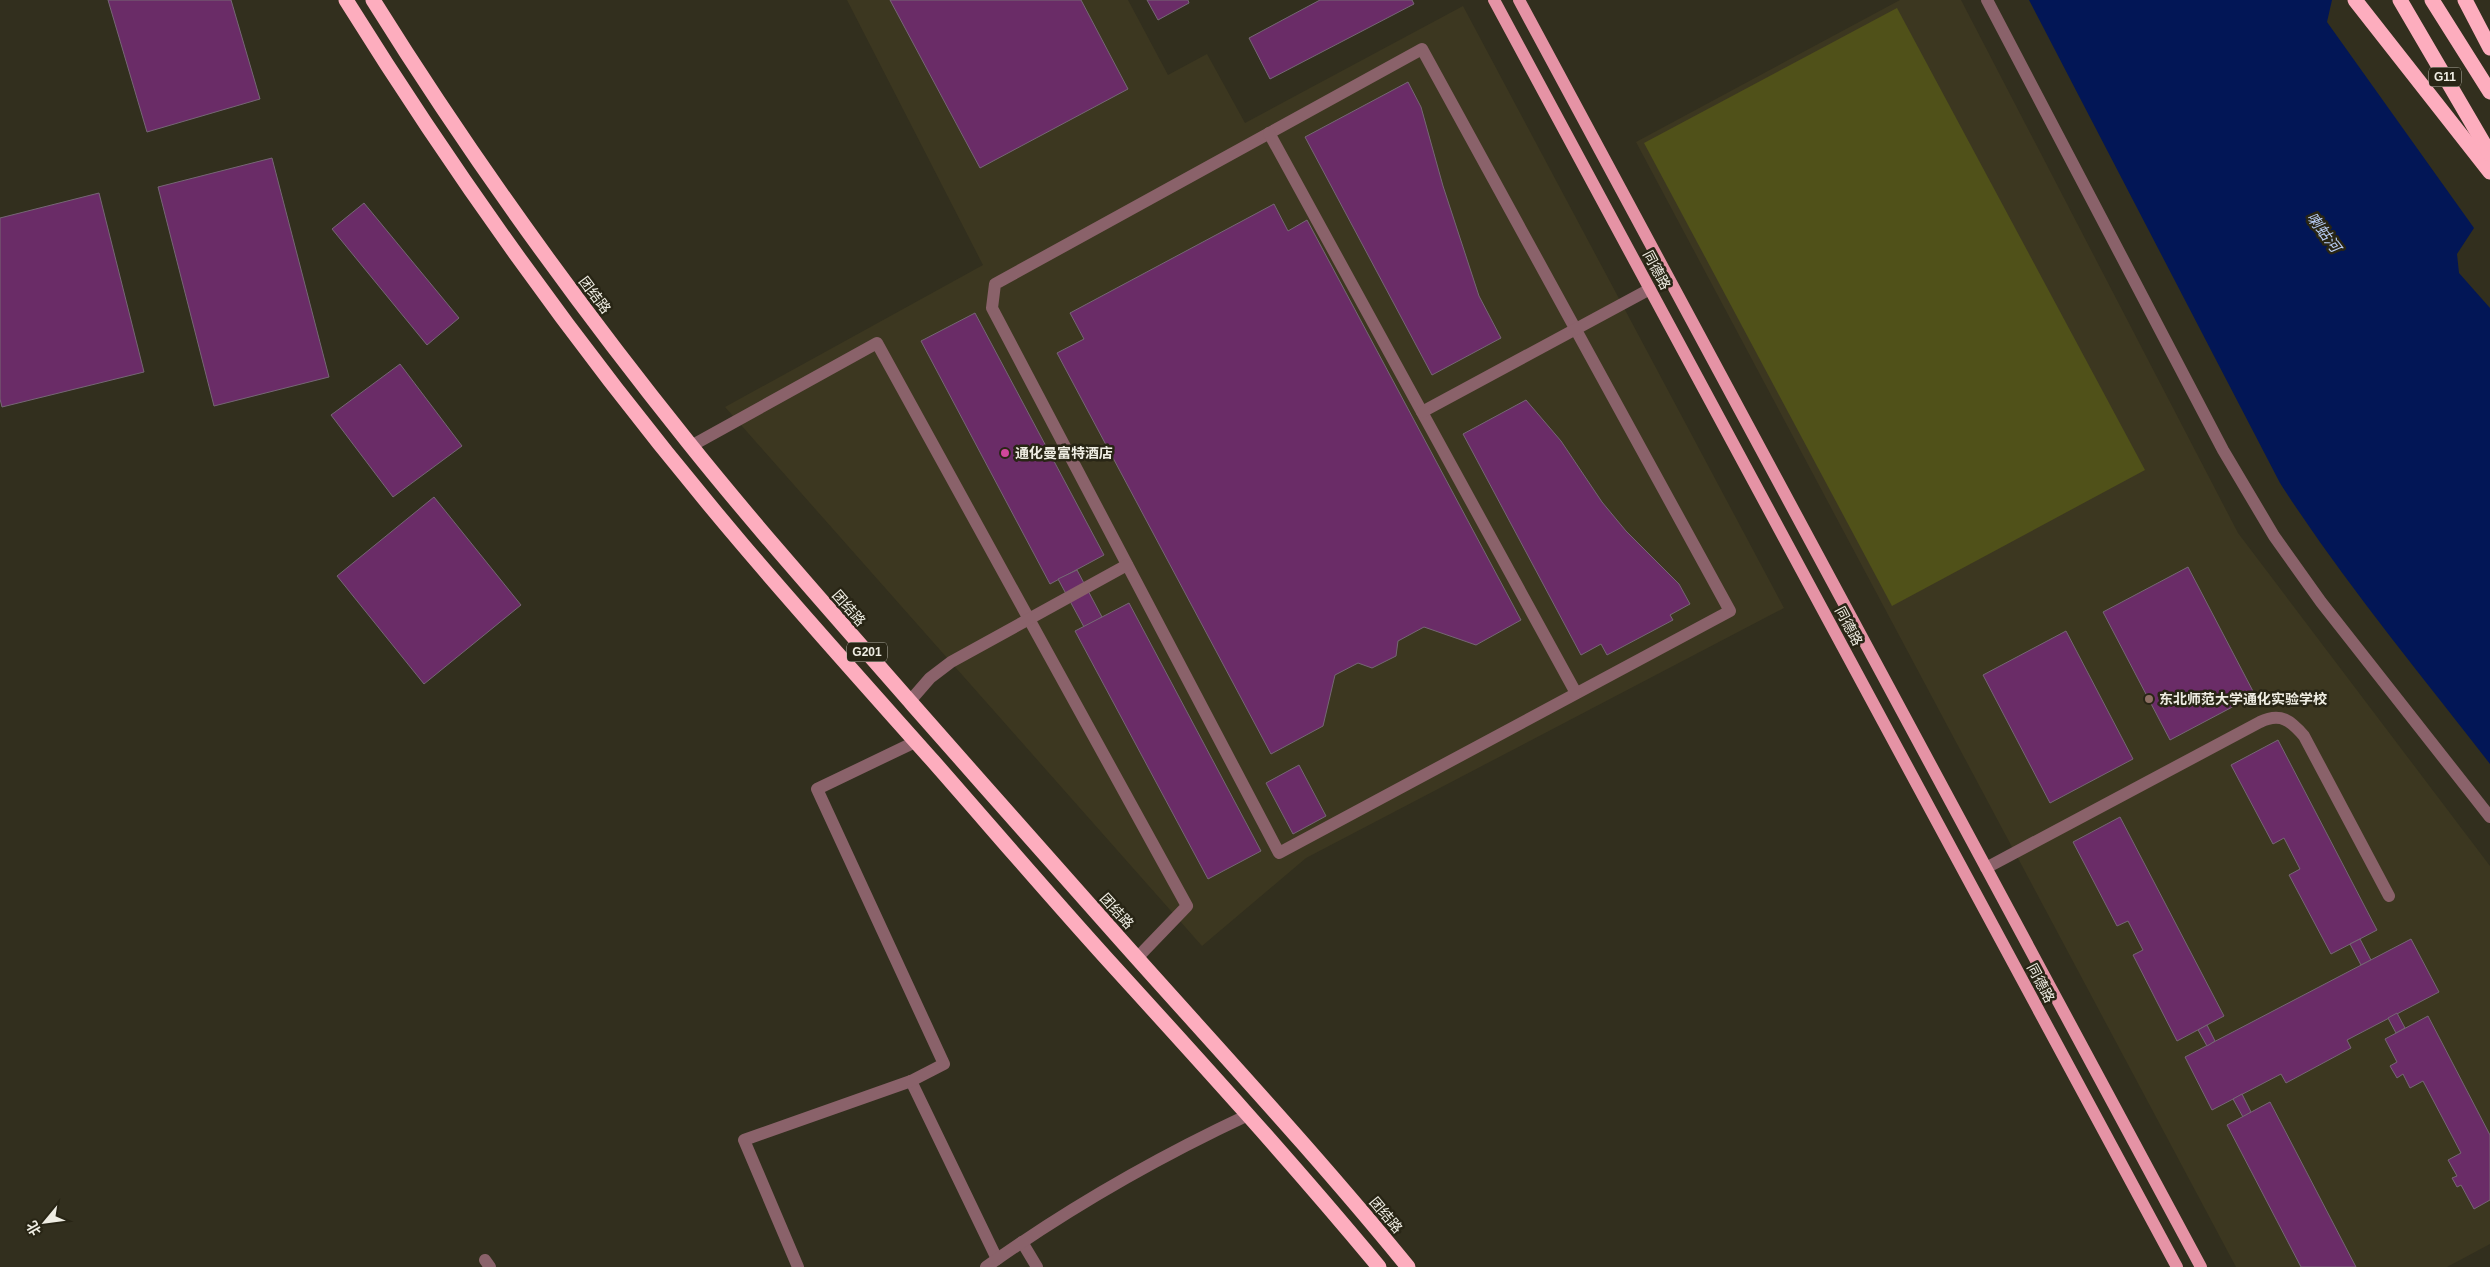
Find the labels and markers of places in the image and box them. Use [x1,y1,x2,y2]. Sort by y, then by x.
place label: 通化曼富特酒店 [1015,445,1113,461]
marker: 通化曼富特酒店 [999,447,1011,459]
place label: 东北师范大学通化实验学校 [2159,691,2327,707]
marker: 东北师范大学通化实验学校 [2143,693,2155,705]

